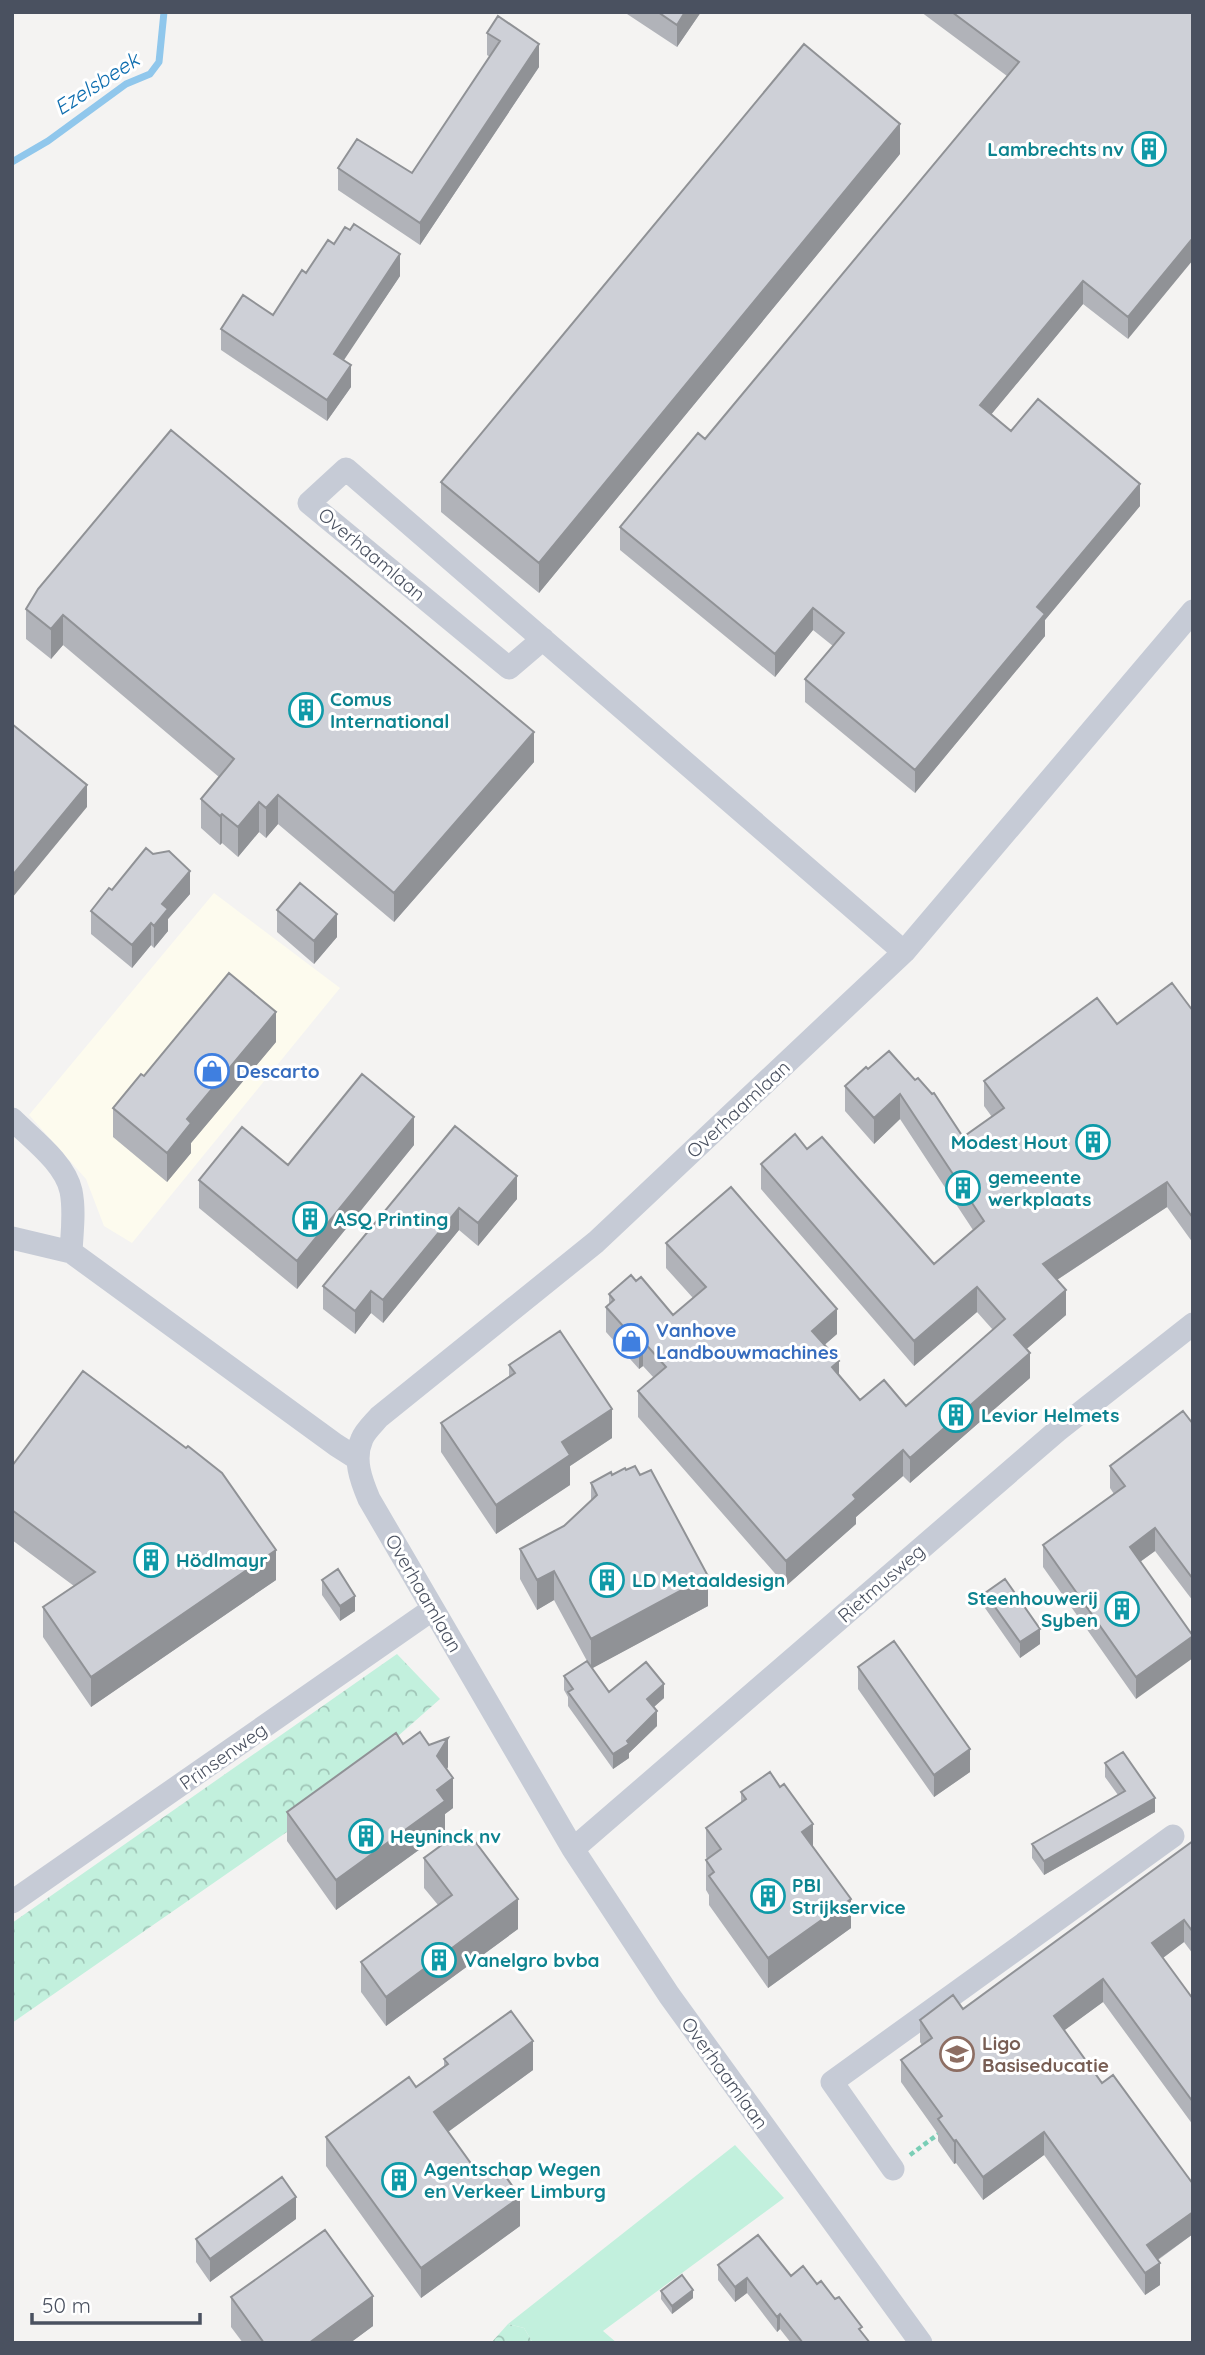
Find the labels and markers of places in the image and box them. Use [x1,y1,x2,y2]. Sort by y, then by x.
building icon: Lambrechts nv [1130,130,1168,168]
place label: Lambrechts nv [987,137,1124,161]
place label: Comus International [330,687,449,733]
building icon: Comus International [287,691,325,729]
shop icon: Descarto [193,1052,231,1090]
place label: Descarto [236,1059,320,1083]
building icon: Modest Hout [1074,1123,1112,1161]
place label: Modest Hout [951,1130,1068,1154]
place label: gemeente werkplaats [988,1165,1091,1211]
building icon: gemeente werkplaats [944,1169,982,1207]
building icon: ASQ Printing [291,1200,329,1238]
place label: ASQ Printing [334,1207,448,1231]
place label: Vanhove Landbouwmachines [656,1318,838,1364]
shop icon: Vanhove Landbouwmachines [612,1322,650,1360]
building icon: Levior Helmets [937,1396,975,1434]
place label: Levior Helmets [981,1403,1119,1427]
building icon: Hödlmayr [132,1541,170,1579]
place label: Hödlmayr [176,1548,267,1572]
building icon: LD Metaaldesign [588,1561,626,1599]
place label: LD Metaaldesign [632,1568,785,1592]
place label: Steenhouwerij Syben [967,1586,1098,1632]
building icon: Steenhouwerij Syben [1103,1590,1141,1628]
building icon: Heyninck nv [347,1817,385,1855]
place label: Heyninck nv [390,1824,501,1848]
place label: PBI Strijkservice [792,1873,906,1919]
building icon: PBI Strijkservice [749,1877,787,1915]
building icon: Vanelgro bvba [420,1941,458,1979]
place label: Vanelgro bvba [464,1948,600,1972]
place label: Ligo Basiseducatie [982,2031,1109,2077]
school or university icon: Ligo Basiseducatie [938,2035,976,2073]
place label: Agentschap Wegen en Verkeer Limburg [424,2157,606,2203]
building icon: Agentschap Wegen en Verkeer Limburg [380,2161,418,2199]

